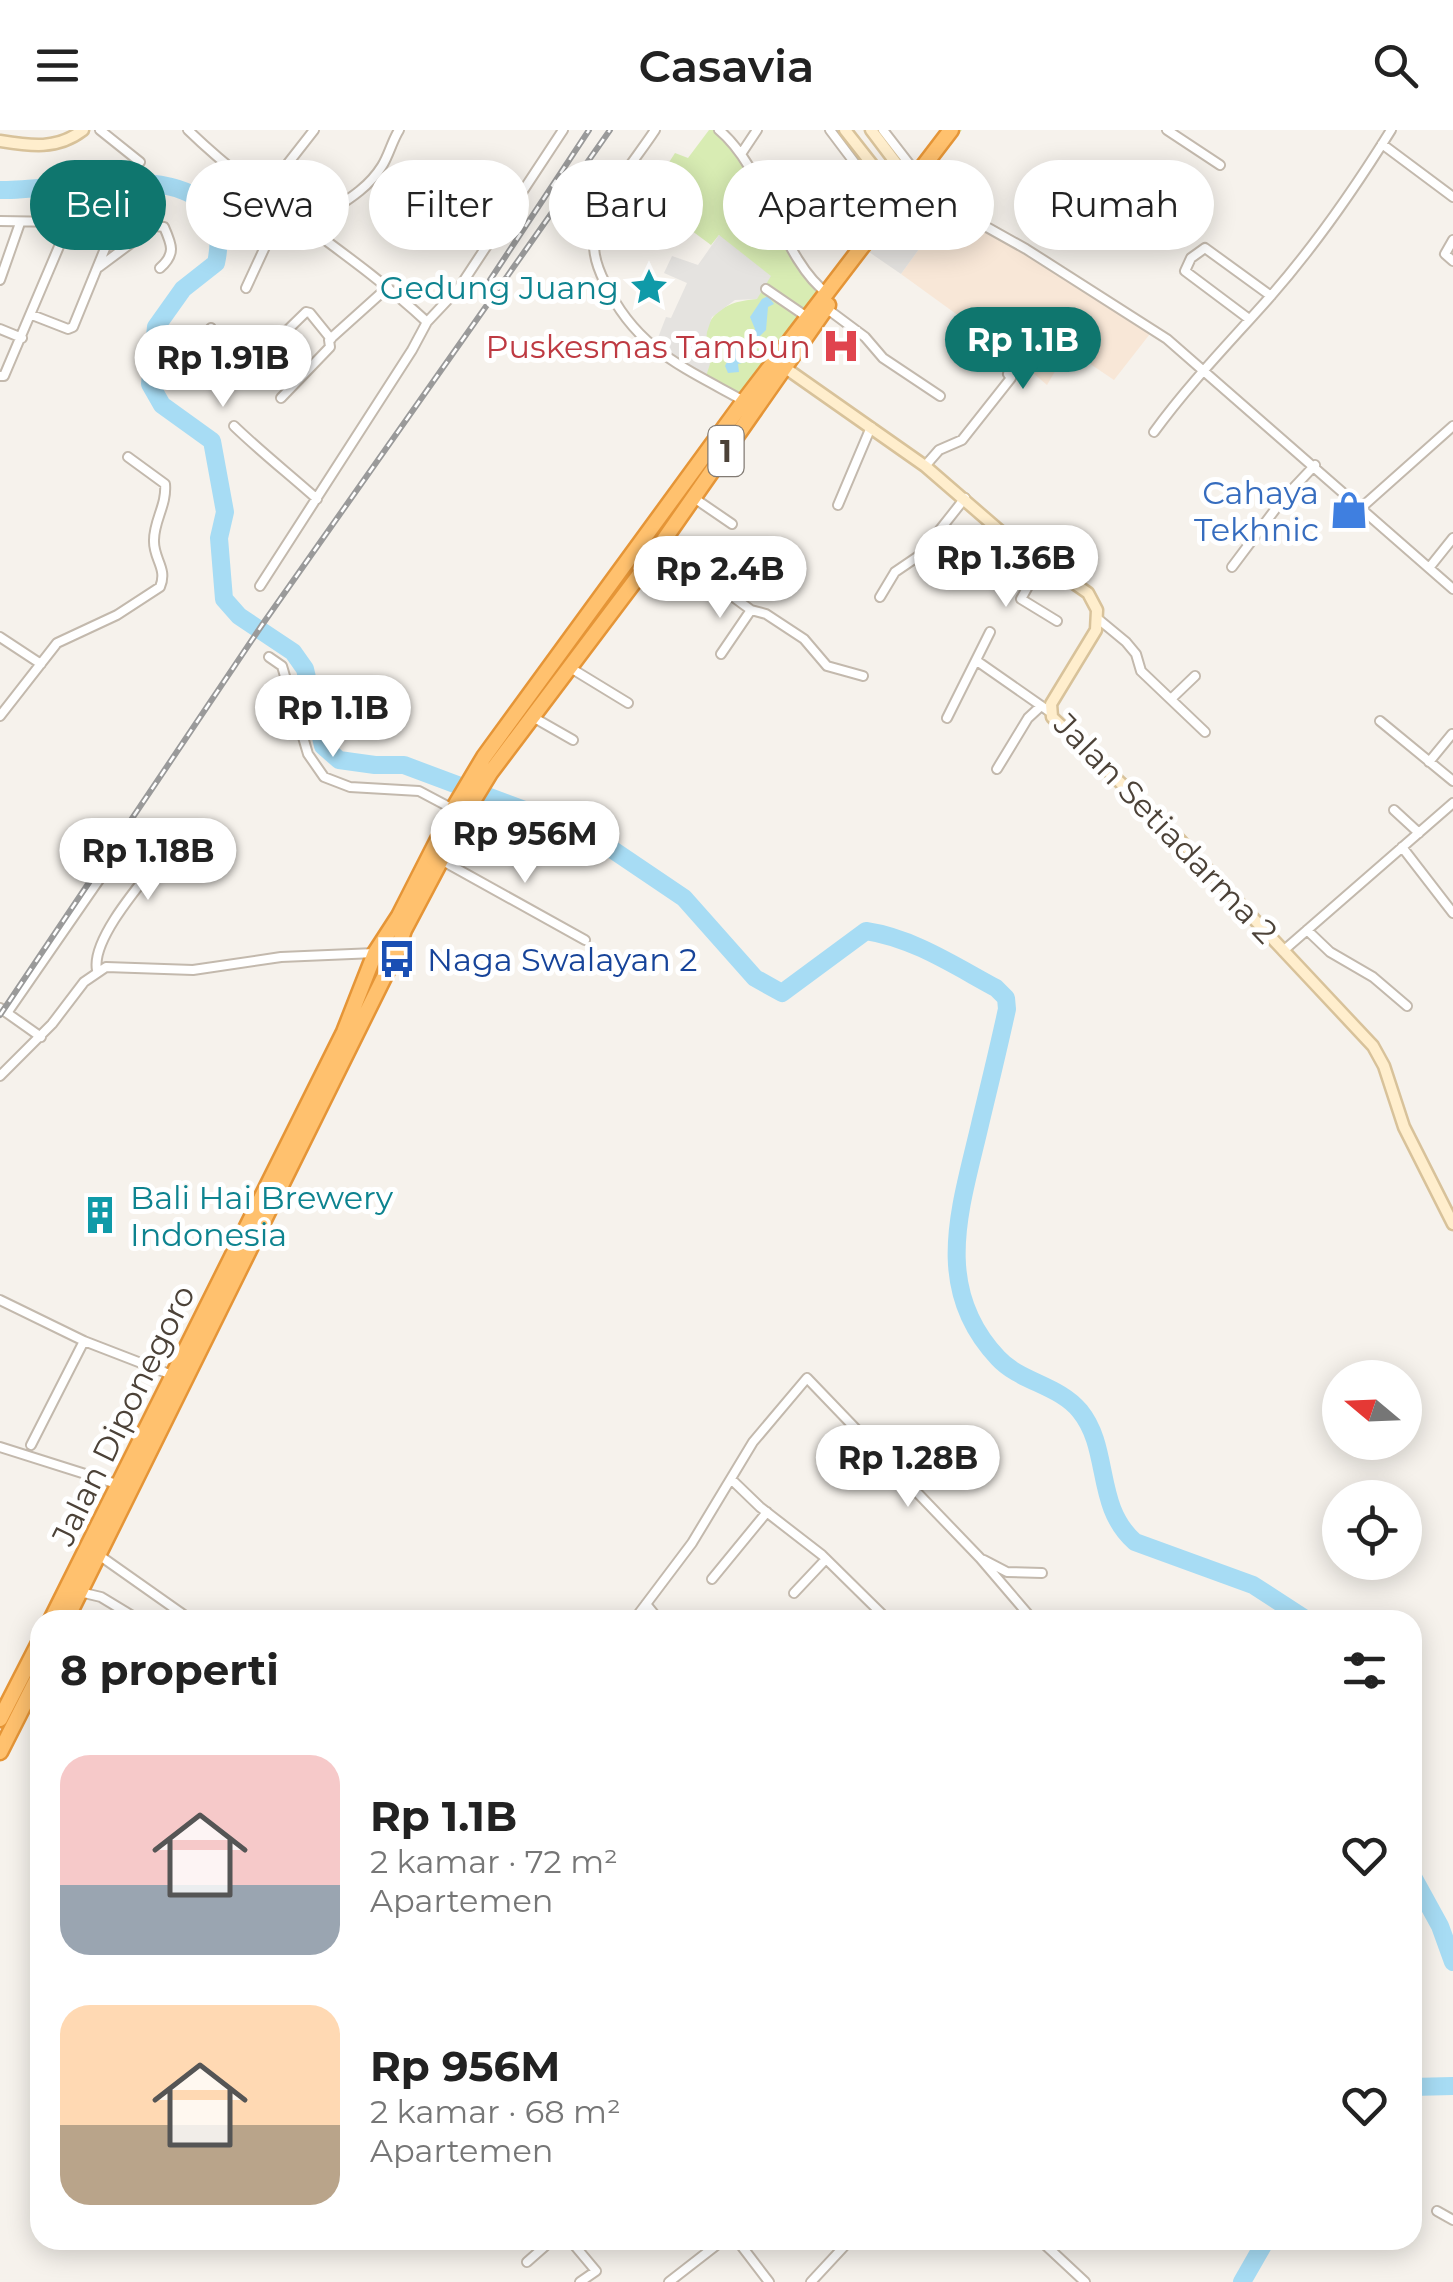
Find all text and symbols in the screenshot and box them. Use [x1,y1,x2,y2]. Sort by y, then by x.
icon: menu [30,38,85,93]
text: Casavia [639,38,814,93]
icon: search [1368,38,1423,93]
chip: Beli [30,160,166,250]
chip: Sewa [186,160,349,250]
chip: Filter [369,160,529,250]
chip: Baru [549,160,703,250]
chip: Apartemen [723,160,994,250]
chip: Rumah [1014,160,1214,250]
place icon: Gedung Juang [628,266,670,308]
place label: Gedung Juang [380,268,619,307]
pin: Rp 1.1B [931,307,1115,392]
text: Rp 1.1B [967,320,1079,359]
pin: Rp 1.91B [120,325,326,410]
hospital icon: Puskesmas Tambun [820,325,862,367]
place label: Puskesmas Tambun [486,327,811,366]
text: Rp 1.91B [157,338,289,377]
road number: 1 [708,426,744,476]
place label: Cahaya Tekhnic [1194,473,1319,549]
shop icon: Cahaya Tekhnic [1328,489,1370,531]
pin: Rp 1.36B [903,525,1109,610]
pin: Rp 2.4B [628,536,812,621]
text: Rp 1.36B [936,538,1076,577]
text: Rp 2.4B [656,549,784,588]
pin: Rp 1.1B [241,675,425,760]
text: Rp 1.1B [277,688,389,727]
street label: Jalan Setiadarma 2 [1046,704,1286,951]
pin: Rp 956M [433,801,617,886]
text: Rp 956M [452,814,598,853]
pin: Rp 1.18B [45,818,251,903]
text: Rp 1.18B [81,831,215,870]
bus stop icon: Naga Swalayan 2 [376,938,418,980]
place label: Naga Swalayan 2 [427,940,697,979]
place label: Bali Hai Brewery Indonesia [130,1178,394,1254]
building icon: Bali Hai Brewery Indonesia [79,1194,121,1236]
street label: Jalan Diponegoro [43,1279,203,1552]
north arrow [1322,1360,1422,1460]
map controls [1322,1360,1422,1580]
pin: Rp 1.28B [805,1425,1011,1510]
text: Rp 1.28B [838,1438,978,1477]
button: locate [1322,1480,1422,1580]
icon: filters [1337,1643,1392,1698]
text: 8 properti [60,1644,279,1696]
text: Rp 1.1B [370,1790,517,1842]
icon: home [140,1795,260,1915]
icon: heart [1337,1828,1392,1883]
text: 2 kamar · 72 m² [370,1842,618,1881]
text: Apartemen [370,1881,553,1920]
text: Rp 956M [370,2040,560,2092]
icon: home [140,2045,260,2165]
icon: heart [1337,2078,1392,2133]
text: 2 kamar · 68 m² [370,2092,621,2131]
text: Apartemen [370,2131,553,2170]

